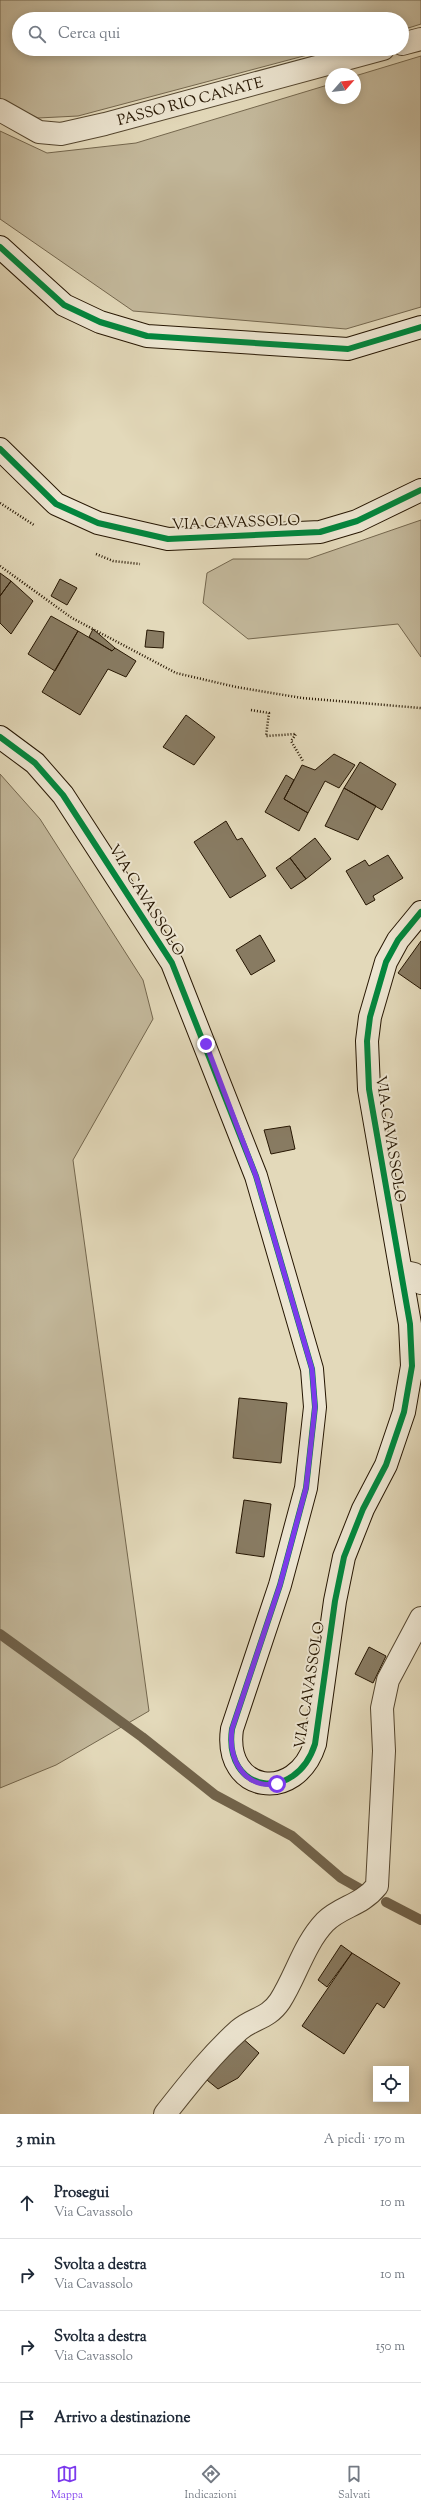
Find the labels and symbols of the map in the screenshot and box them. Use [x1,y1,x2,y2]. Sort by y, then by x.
north arrow [325,68,361,104]
street label: PASSO RIO CANATE [115,73,266,132]
street label: VIA CAVASSOLO [172,511,301,536]
street label: VIA CAVASSOLO [103,841,189,961]
route end [197,1035,215,1053]
street label: VIA CAVASSOLO [369,1074,410,1204]
street label: VIA CAVASSOLO [290,1620,331,1750]
route start [268,1775,286,1793]

